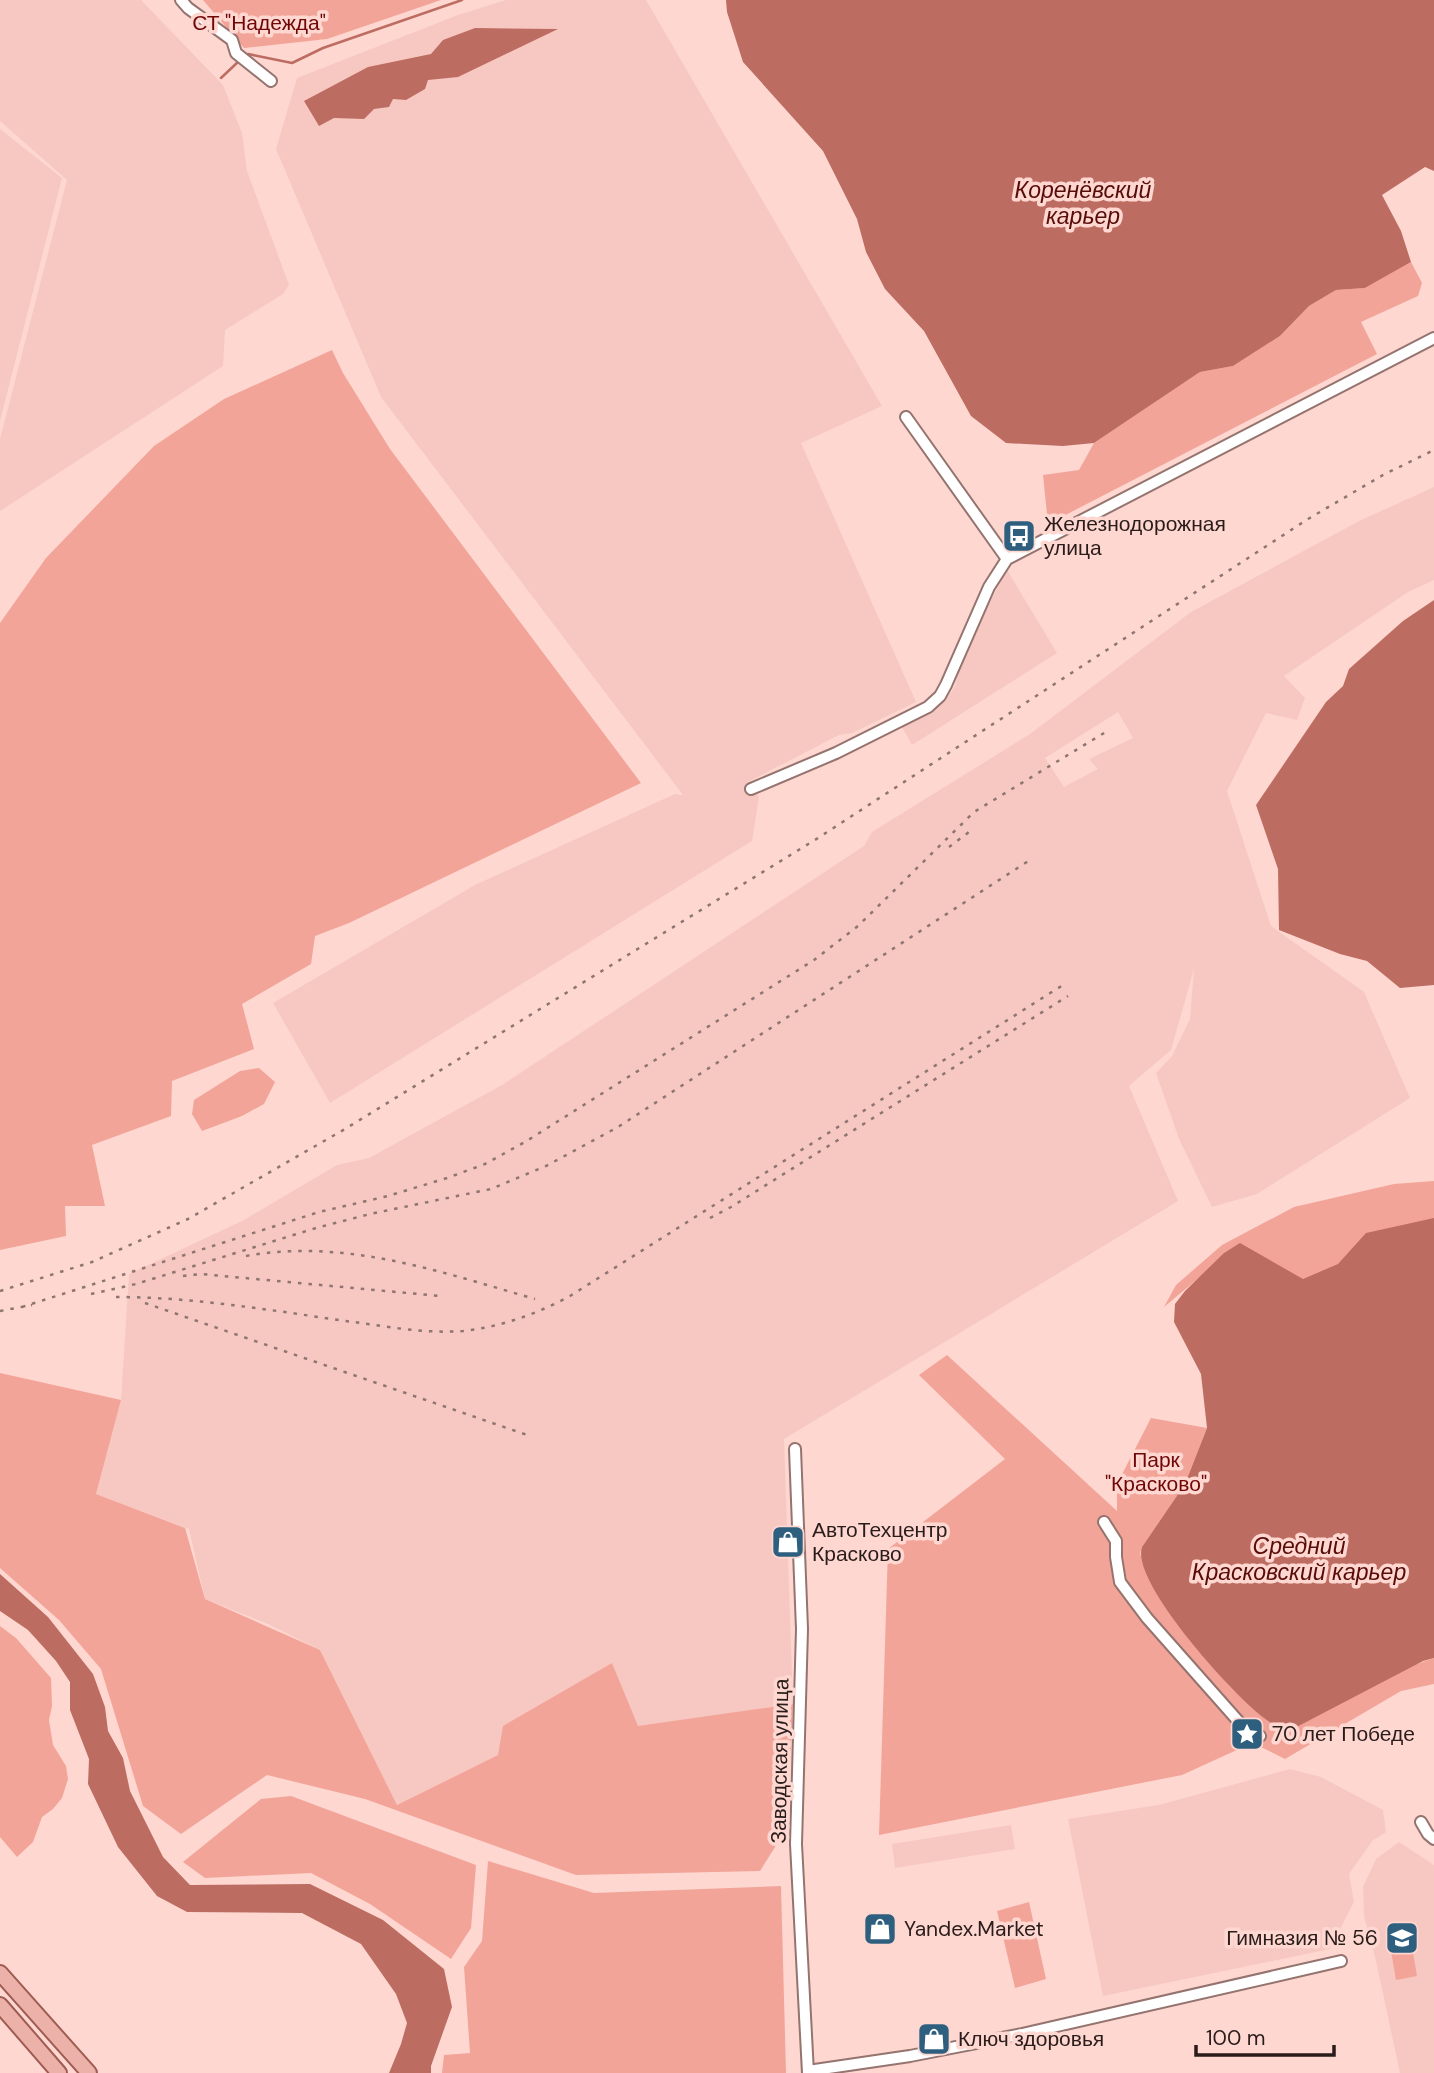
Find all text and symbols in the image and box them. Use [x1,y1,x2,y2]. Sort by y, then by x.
park label: СТ "Надежда" [192,9,326,37]
water label: Коренёвский карьер [1015,175,1152,231]
place label: Железнодорожная улица [1044,510,1226,562]
bus stop icon: Железнодорожная улица [1000,517,1038,555]
park label: Парк "Красково" [1105,1446,1207,1498]
place label: АвтоТехцентр Красково [812,1516,948,1568]
shop icon: АвтоТехцентр Красково [769,1523,807,1561]
water label: Средний Красковский карьер [1192,1531,1406,1587]
street label: Заводская улица [765,1678,795,1844]
place icon: 70 лет Победе [1228,1715,1266,1753]
place label: 70 лет Победе [1272,1720,1415,1748]
shop icon: Yandex.Market [861,1910,899,1948]
place label: Yandex.Market [904,1915,1044,1943]
school or university icon: Гимназия № 56 [1383,1919,1421,1957]
place label: Гимназия № 56 [1226,1924,1378,1952]
scale bar [1196,2014,1334,2058]
shop icon: Ключ здоровья [915,2020,953,2058]
text: 100 m [1206,2024,1266,2052]
place label: Ключ здоровья [958,2025,1104,2053]

